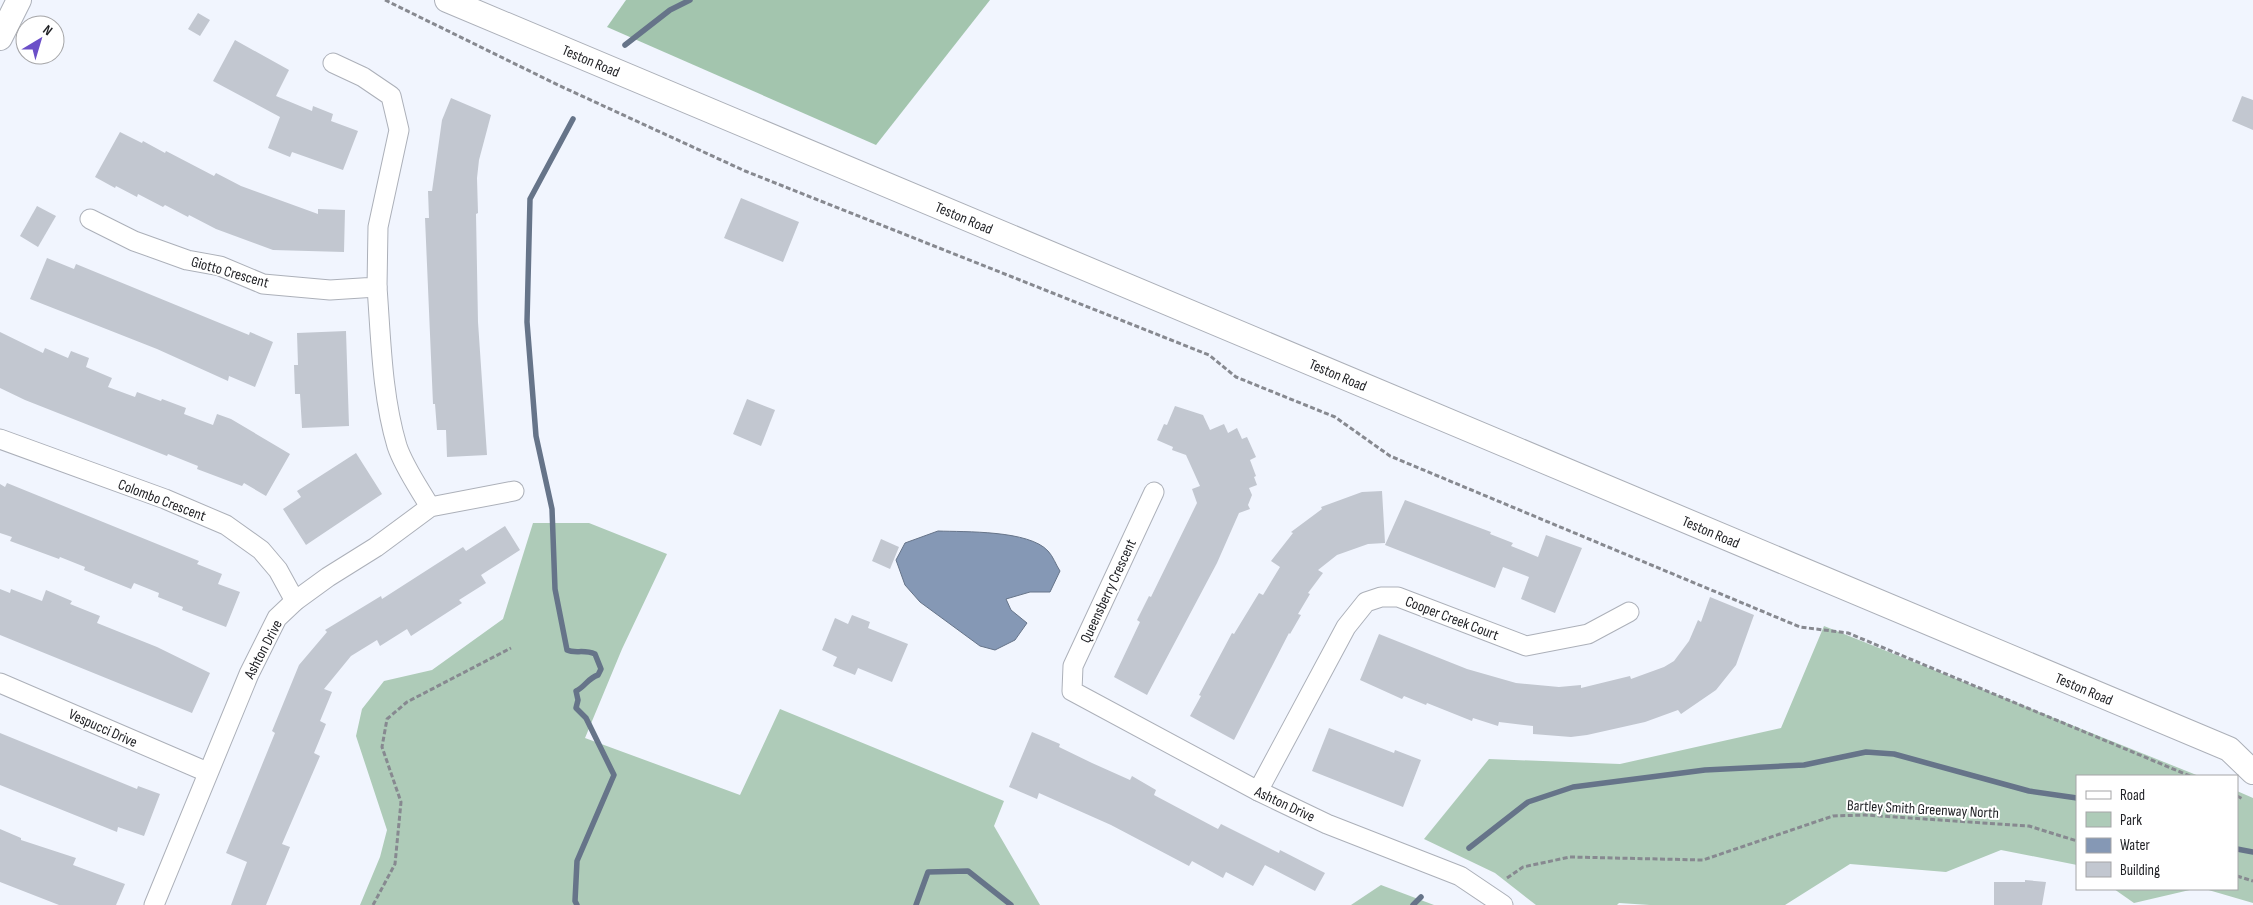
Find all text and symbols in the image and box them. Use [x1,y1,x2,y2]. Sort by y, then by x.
north arrow [15,15,65,65]
text: N [40,21,56,39]
street label: Teston Road [559,41,623,82]
street label: Teston Road [932,198,996,239]
street label: Giotto Crescent [189,252,271,293]
street label: Teston Road [1306,355,1370,396]
street label: Colombo Crescent [115,475,209,526]
street label: Teston Road [1679,512,1743,553]
street label: Queensberry Crescent [1076,536,1141,646]
street label: Cooper Creek Court [1402,592,1502,645]
street label: Ashton Drive [240,616,287,683]
street label: Teston Road [2052,669,2116,710]
street label: Vespucci Drive [65,705,140,752]
legend [2076,775,2238,890]
street label: Ashton Drive [1251,782,1318,827]
text: Road [2120,786,2145,805]
street label: Bartley Smith Greenway North [1847,796,1999,823]
text: Park [2120,811,2142,830]
text: Water [2120,836,2151,855]
text: Building [2120,861,2160,880]

